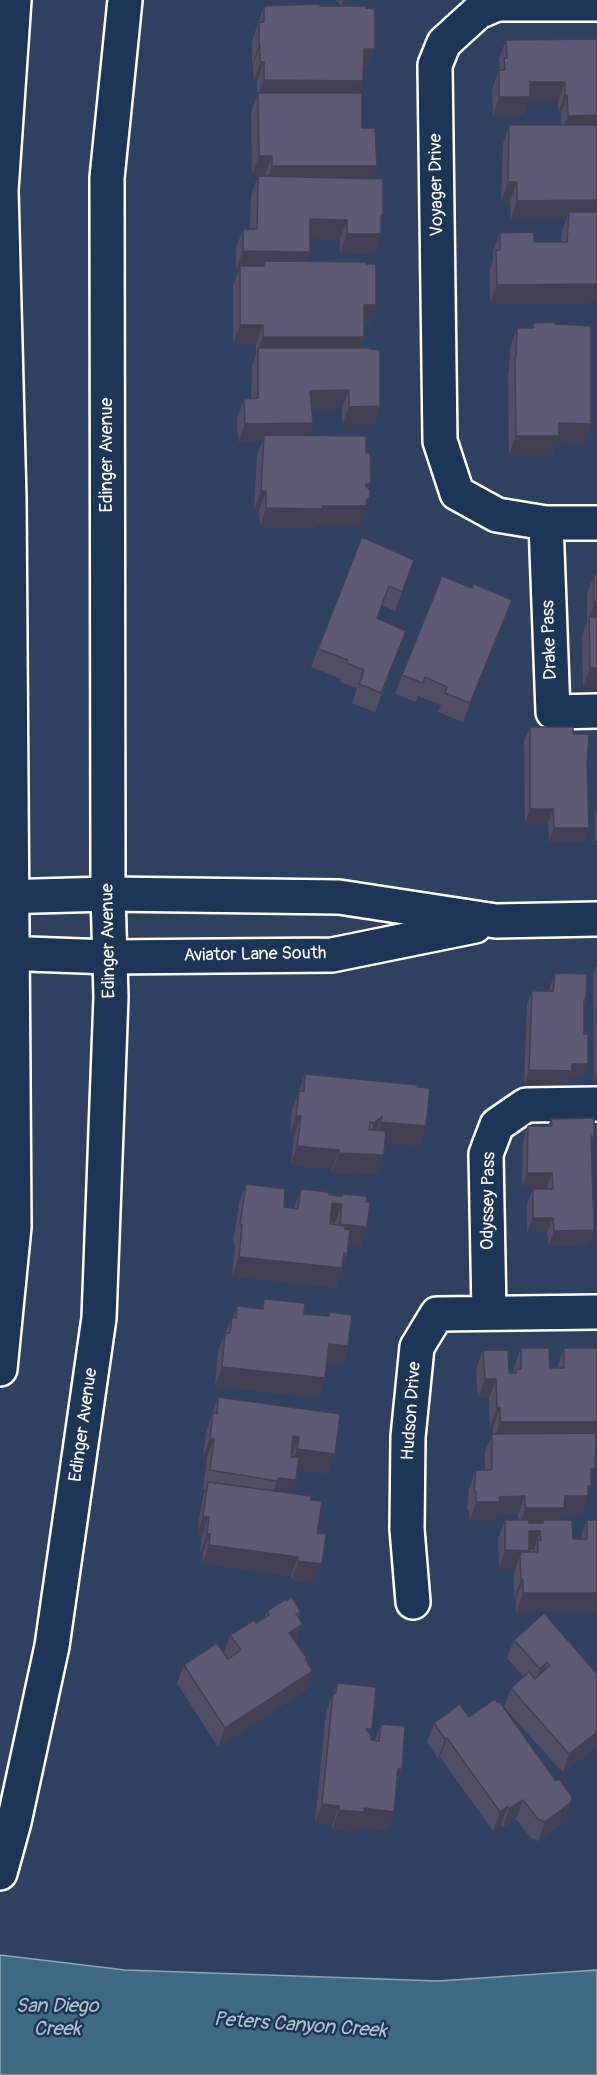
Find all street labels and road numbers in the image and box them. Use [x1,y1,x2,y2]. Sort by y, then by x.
street label: Voyager Drive [425,133,449,237]
street label: Edinger Avenue [96,398,118,512]
street label: Drake Pass [538,600,562,680]
street label: Edinger Avenue [97,883,121,999]
street label: Aviator Lane South [183,943,327,967]
street label: Odyssey Pass [477,1152,501,1250]
street label: Hudson Drive [398,1361,426,1461]
street label: Edinger Avenue [65,1367,103,1483]

